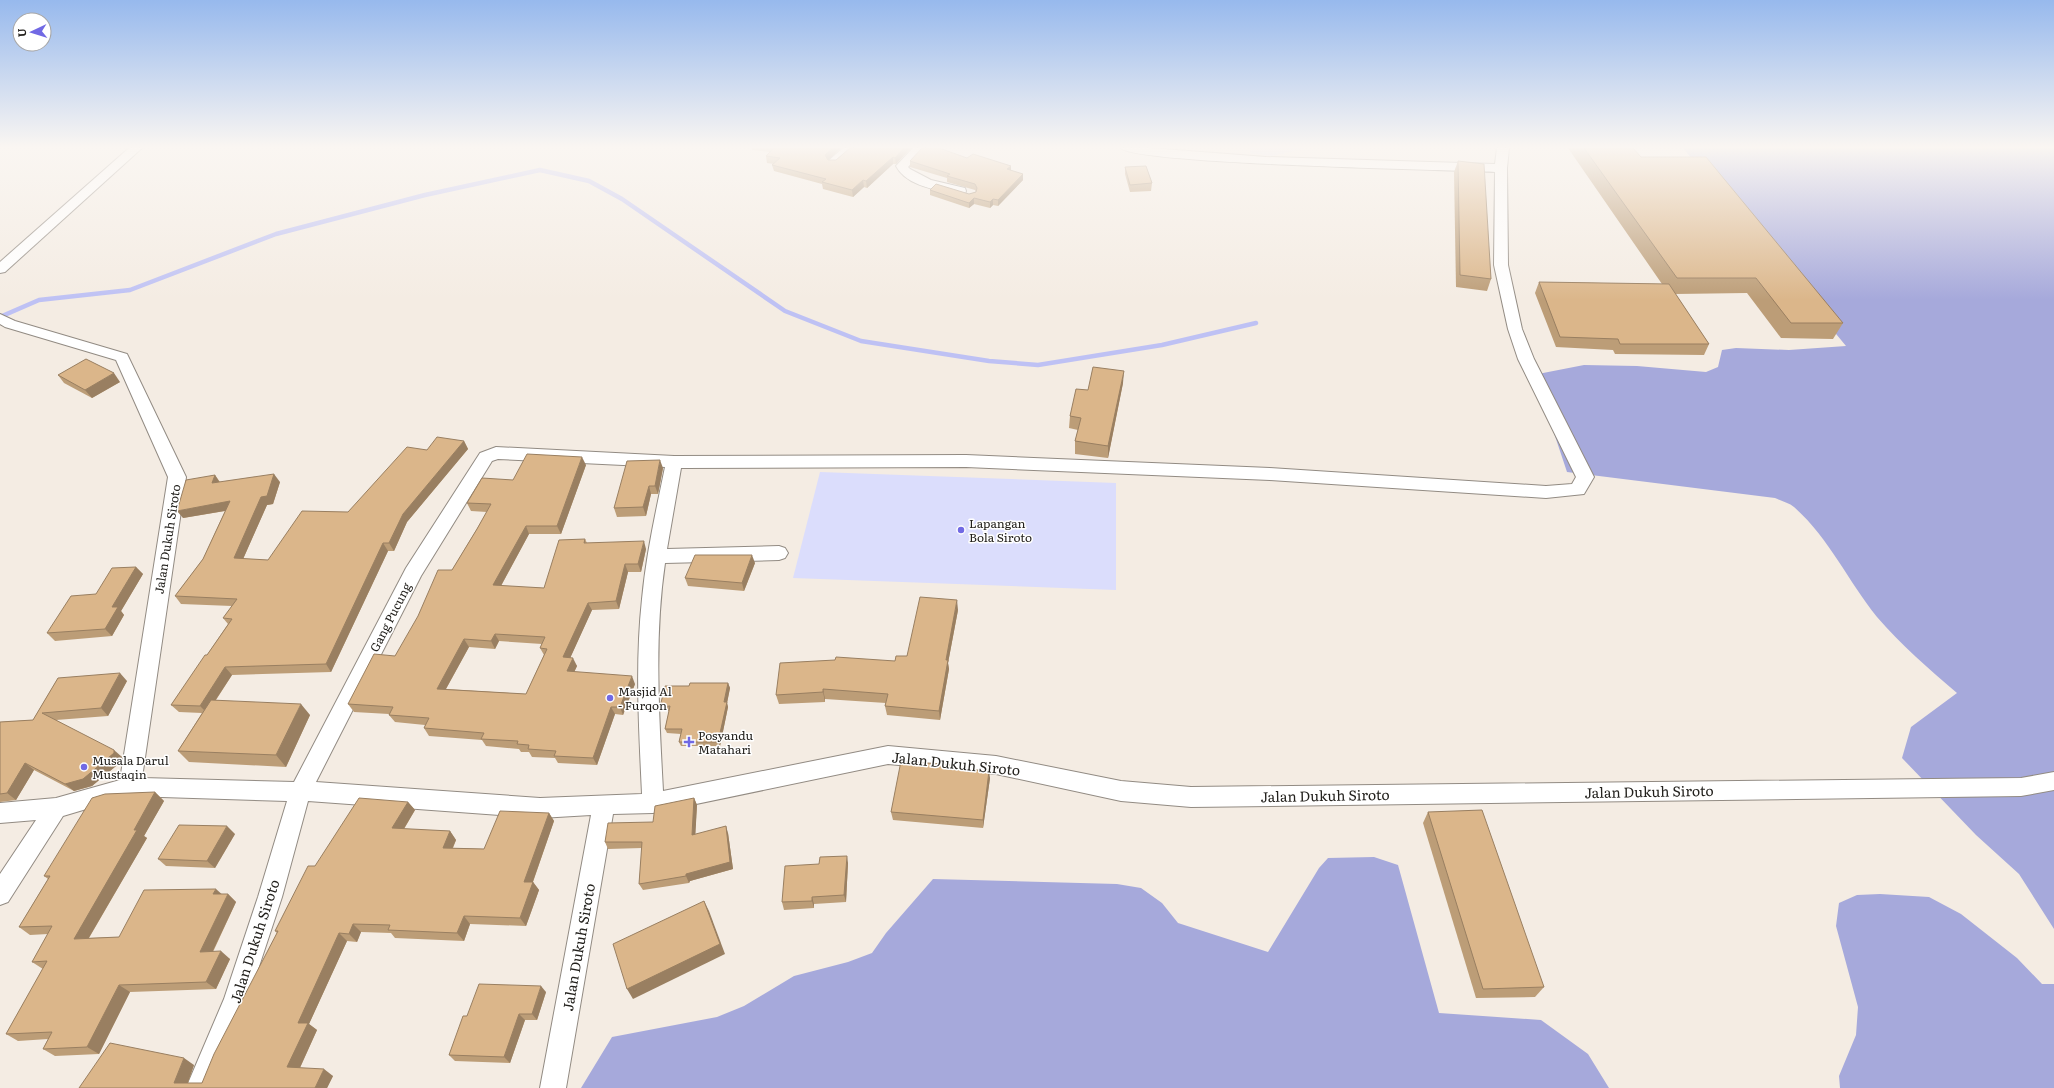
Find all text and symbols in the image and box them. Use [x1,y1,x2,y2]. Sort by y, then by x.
north arrow [12,12,52,52]
text: U [13,28,29,38]
street label: Jalan Dukuh Siroto [149,483,185,595]
place label: Lapangan Bola Siroto [969,514,1032,546]
marker: Lapangan Bola Siroto [956,525,966,535]
street label: Gang Pucung [365,579,415,655]
place label: Masjid Al - Furqon [618,682,672,714]
marker: Masjid Al - Furqon [605,693,615,703]
place label: Posyandu Matahari [698,726,753,758]
marker: Posyandu Matahari [683,736,695,748]
street label: Jalan Dukuh Siroto [891,746,1021,780]
place label: Musala Darul Mustaqin [92,751,169,783]
marker: Musala Darul Mustaqin [79,762,89,772]
street label: Jalan Dukuh Siroto [1584,780,1714,802]
street label: Jalan Dukuh Siroto [1260,784,1390,806]
street label: Jalan Dukuh Siroto [225,876,283,1006]
street label: Jalan Dukuh Siroto [557,882,599,1012]

